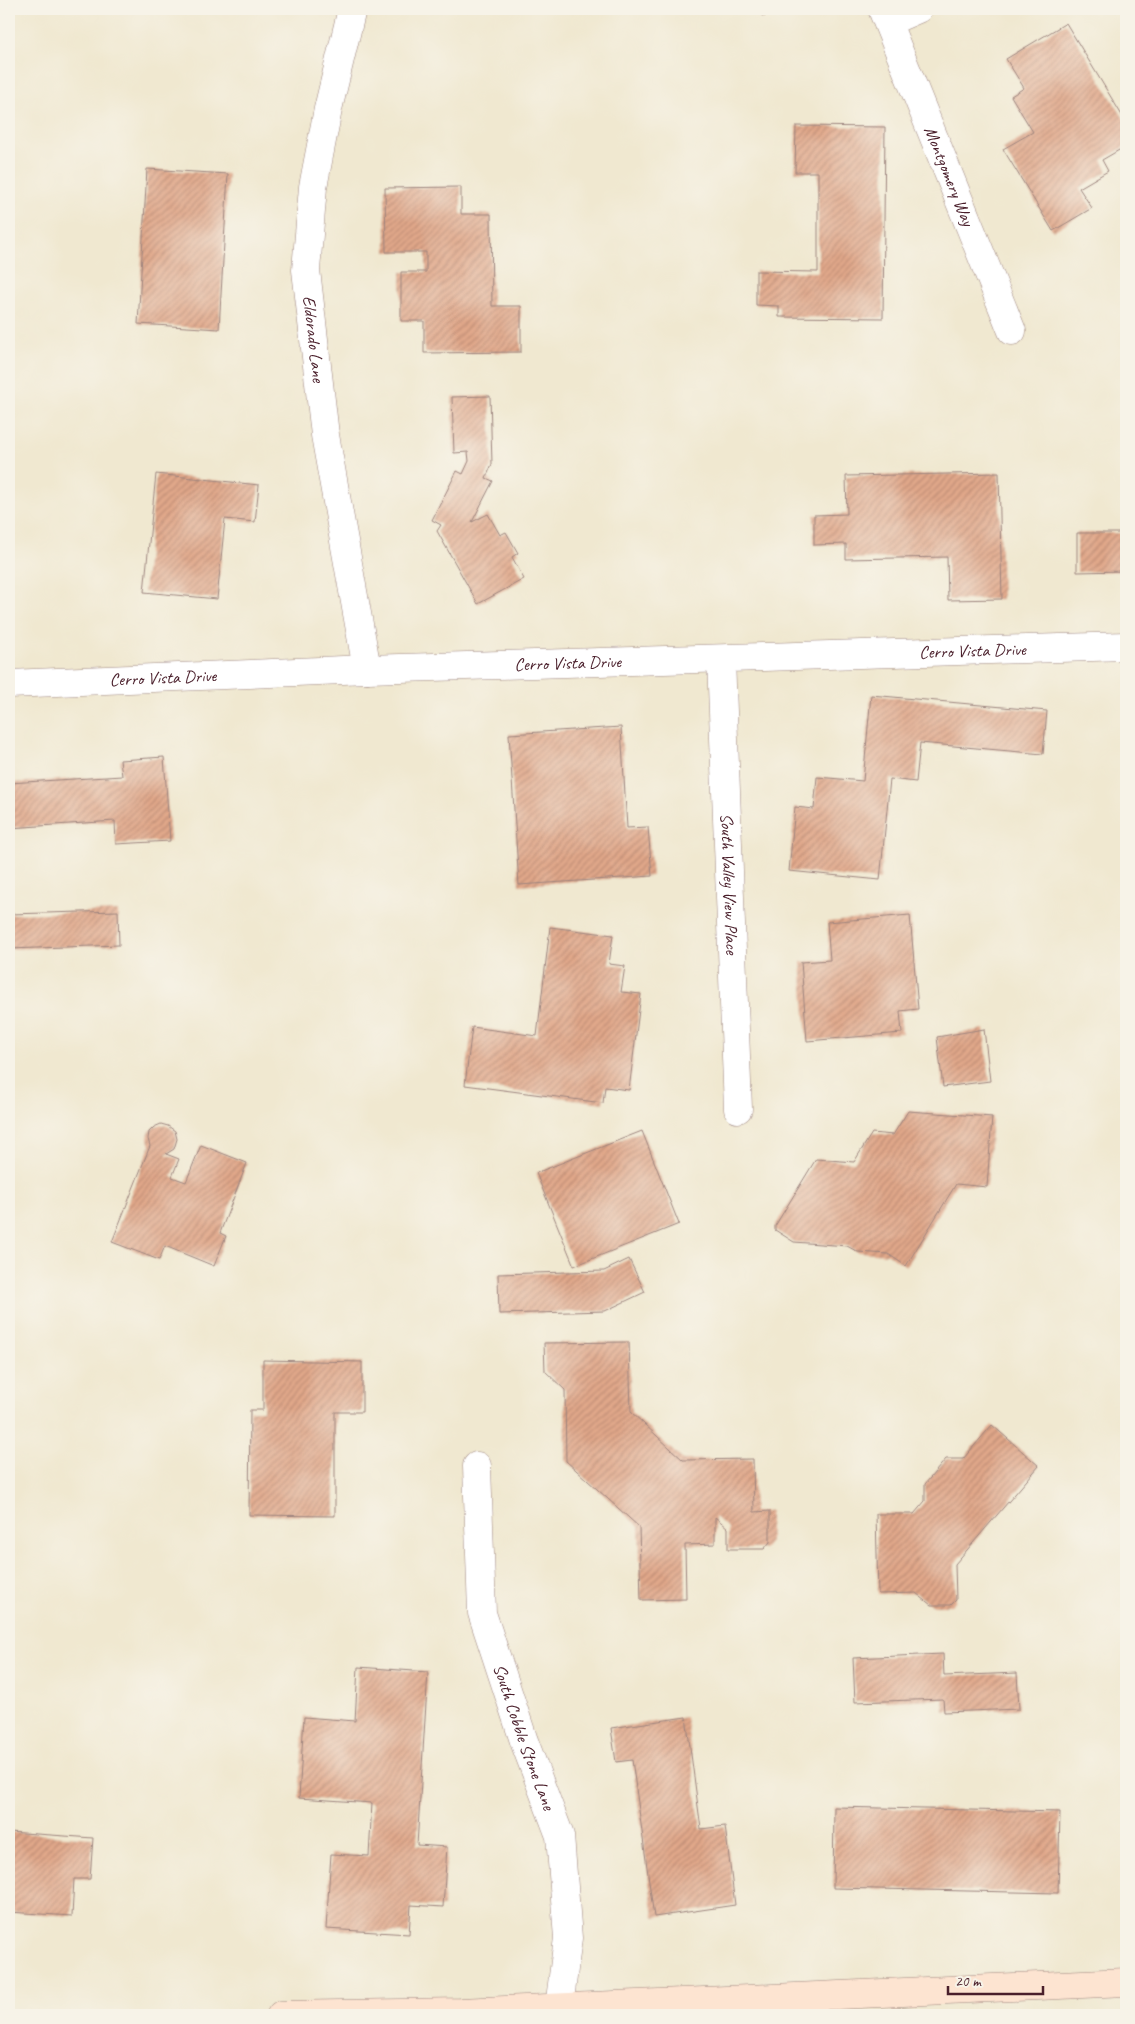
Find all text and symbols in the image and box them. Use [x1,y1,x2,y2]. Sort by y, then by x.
street label: Montgomery Way [919,123,980,231]
street label: Eldorado Lane [298,294,330,385]
street label: Cerro Vista Drive [919,638,1027,663]
street label: Cerro Vista Drive [514,650,622,676]
street label: Cerro Vista Drive [109,664,218,691]
street label: South Valley View Place [716,813,743,956]
street label: South Cobble Stone Lane [489,1661,560,1814]
scale bar [948,1964,1042,1996]
text: 20 m [955,1972,982,1991]

